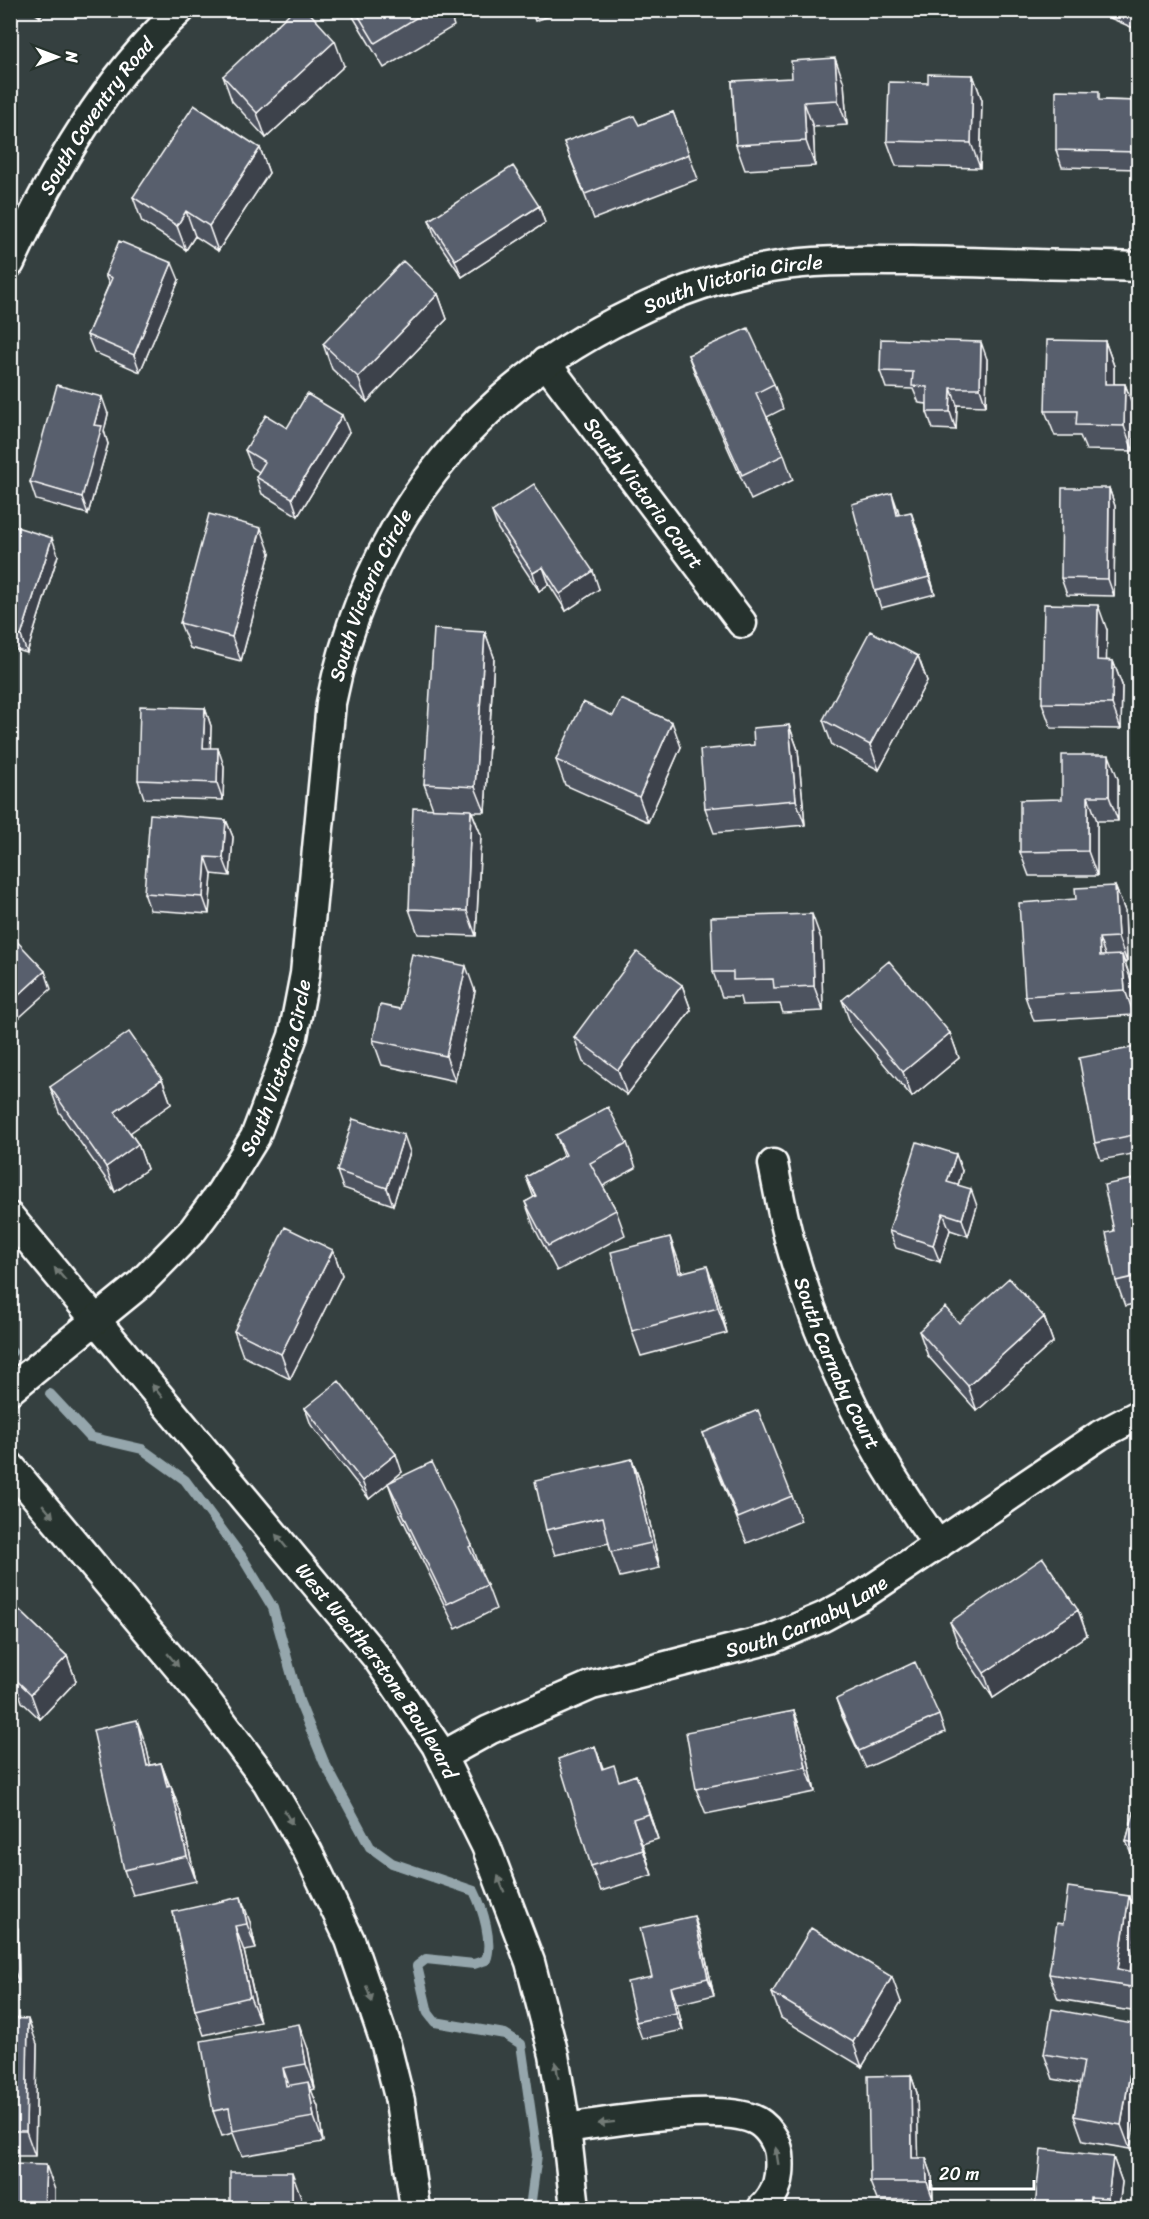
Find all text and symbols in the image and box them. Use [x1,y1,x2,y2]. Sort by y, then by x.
north arrow [27,27,87,87]
street label: South Coventry Road [30,28,164,202]
text: N [57,50,86,63]
street label: South Victoria Circle [637,245,824,324]
street label: South Victoria Court [574,409,713,577]
street label: South Victoria Circle [319,501,422,685]
street label: South Victoria Circle [230,976,322,1163]
one-way arrow [53,1266,66,1282]
street label: South Carnaby Court [783,1272,890,1457]
one-way arrow [151,1383,164,1399]
one-way arrow [41,1503,54,1518]
one-way arrow [275,1534,288,1549]
street label: West Weatherstone Boulevard [286,1554,468,1787]
street label: South Carnaby Lane [722,1566,895,1668]
one-way arrow [166,1653,178,1668]
one-way arrow [283,1809,293,1826]
one-way arrow [496,1874,506,1892]
one-way arrow [364,1985,374,2003]
one-way arrow [552,2061,561,2080]
one-way arrow [596,2118,615,2128]
one-way arrow [773,2146,782,2165]
scale bar [930,2153,1034,2191]
text: 20 m [939,2158,979,2190]

